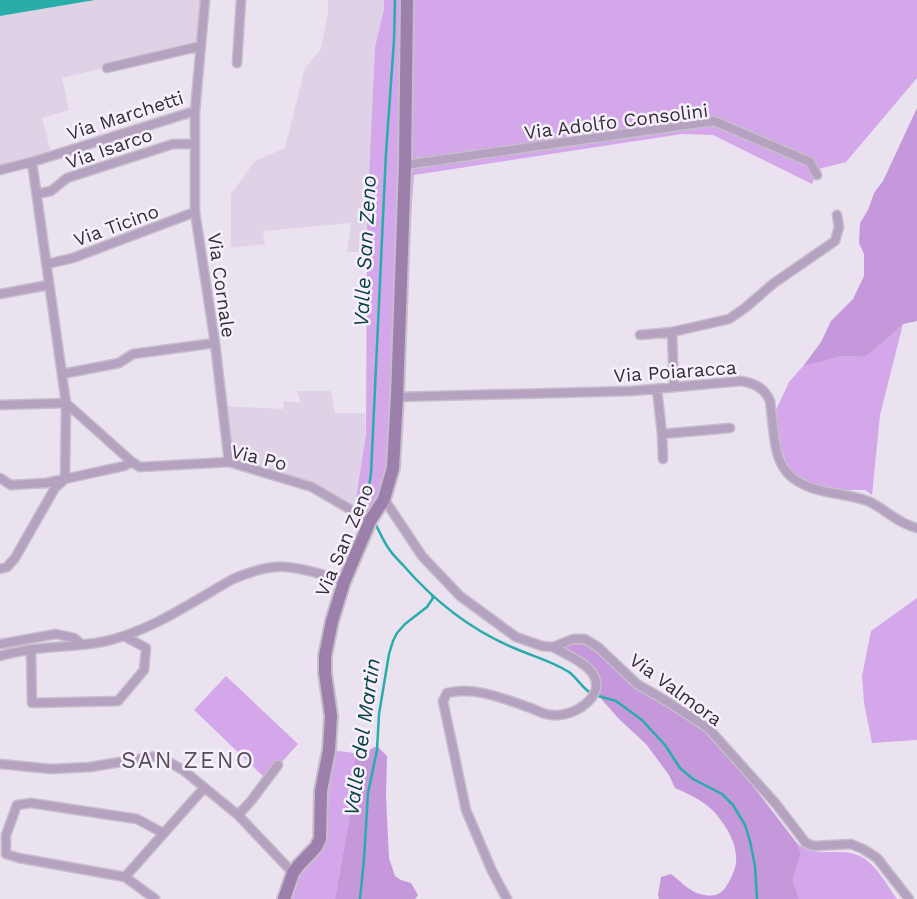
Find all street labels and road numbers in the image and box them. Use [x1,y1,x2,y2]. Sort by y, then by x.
street label: Via Marchetti [64,86,186,145]
street label: Via Adolfo Consolini [523,99,709,144]
street label: Via Isarco [63,123,155,174]
street label: Via Ticino [71,199,162,251]
street label: Via Cornale [203,231,240,339]
street label: Via Poiaracca [613,356,737,387]
street label: Via Po [228,439,289,476]
street label: Via San Zeno [310,480,379,600]
street label: Via Valmora [625,648,727,731]

